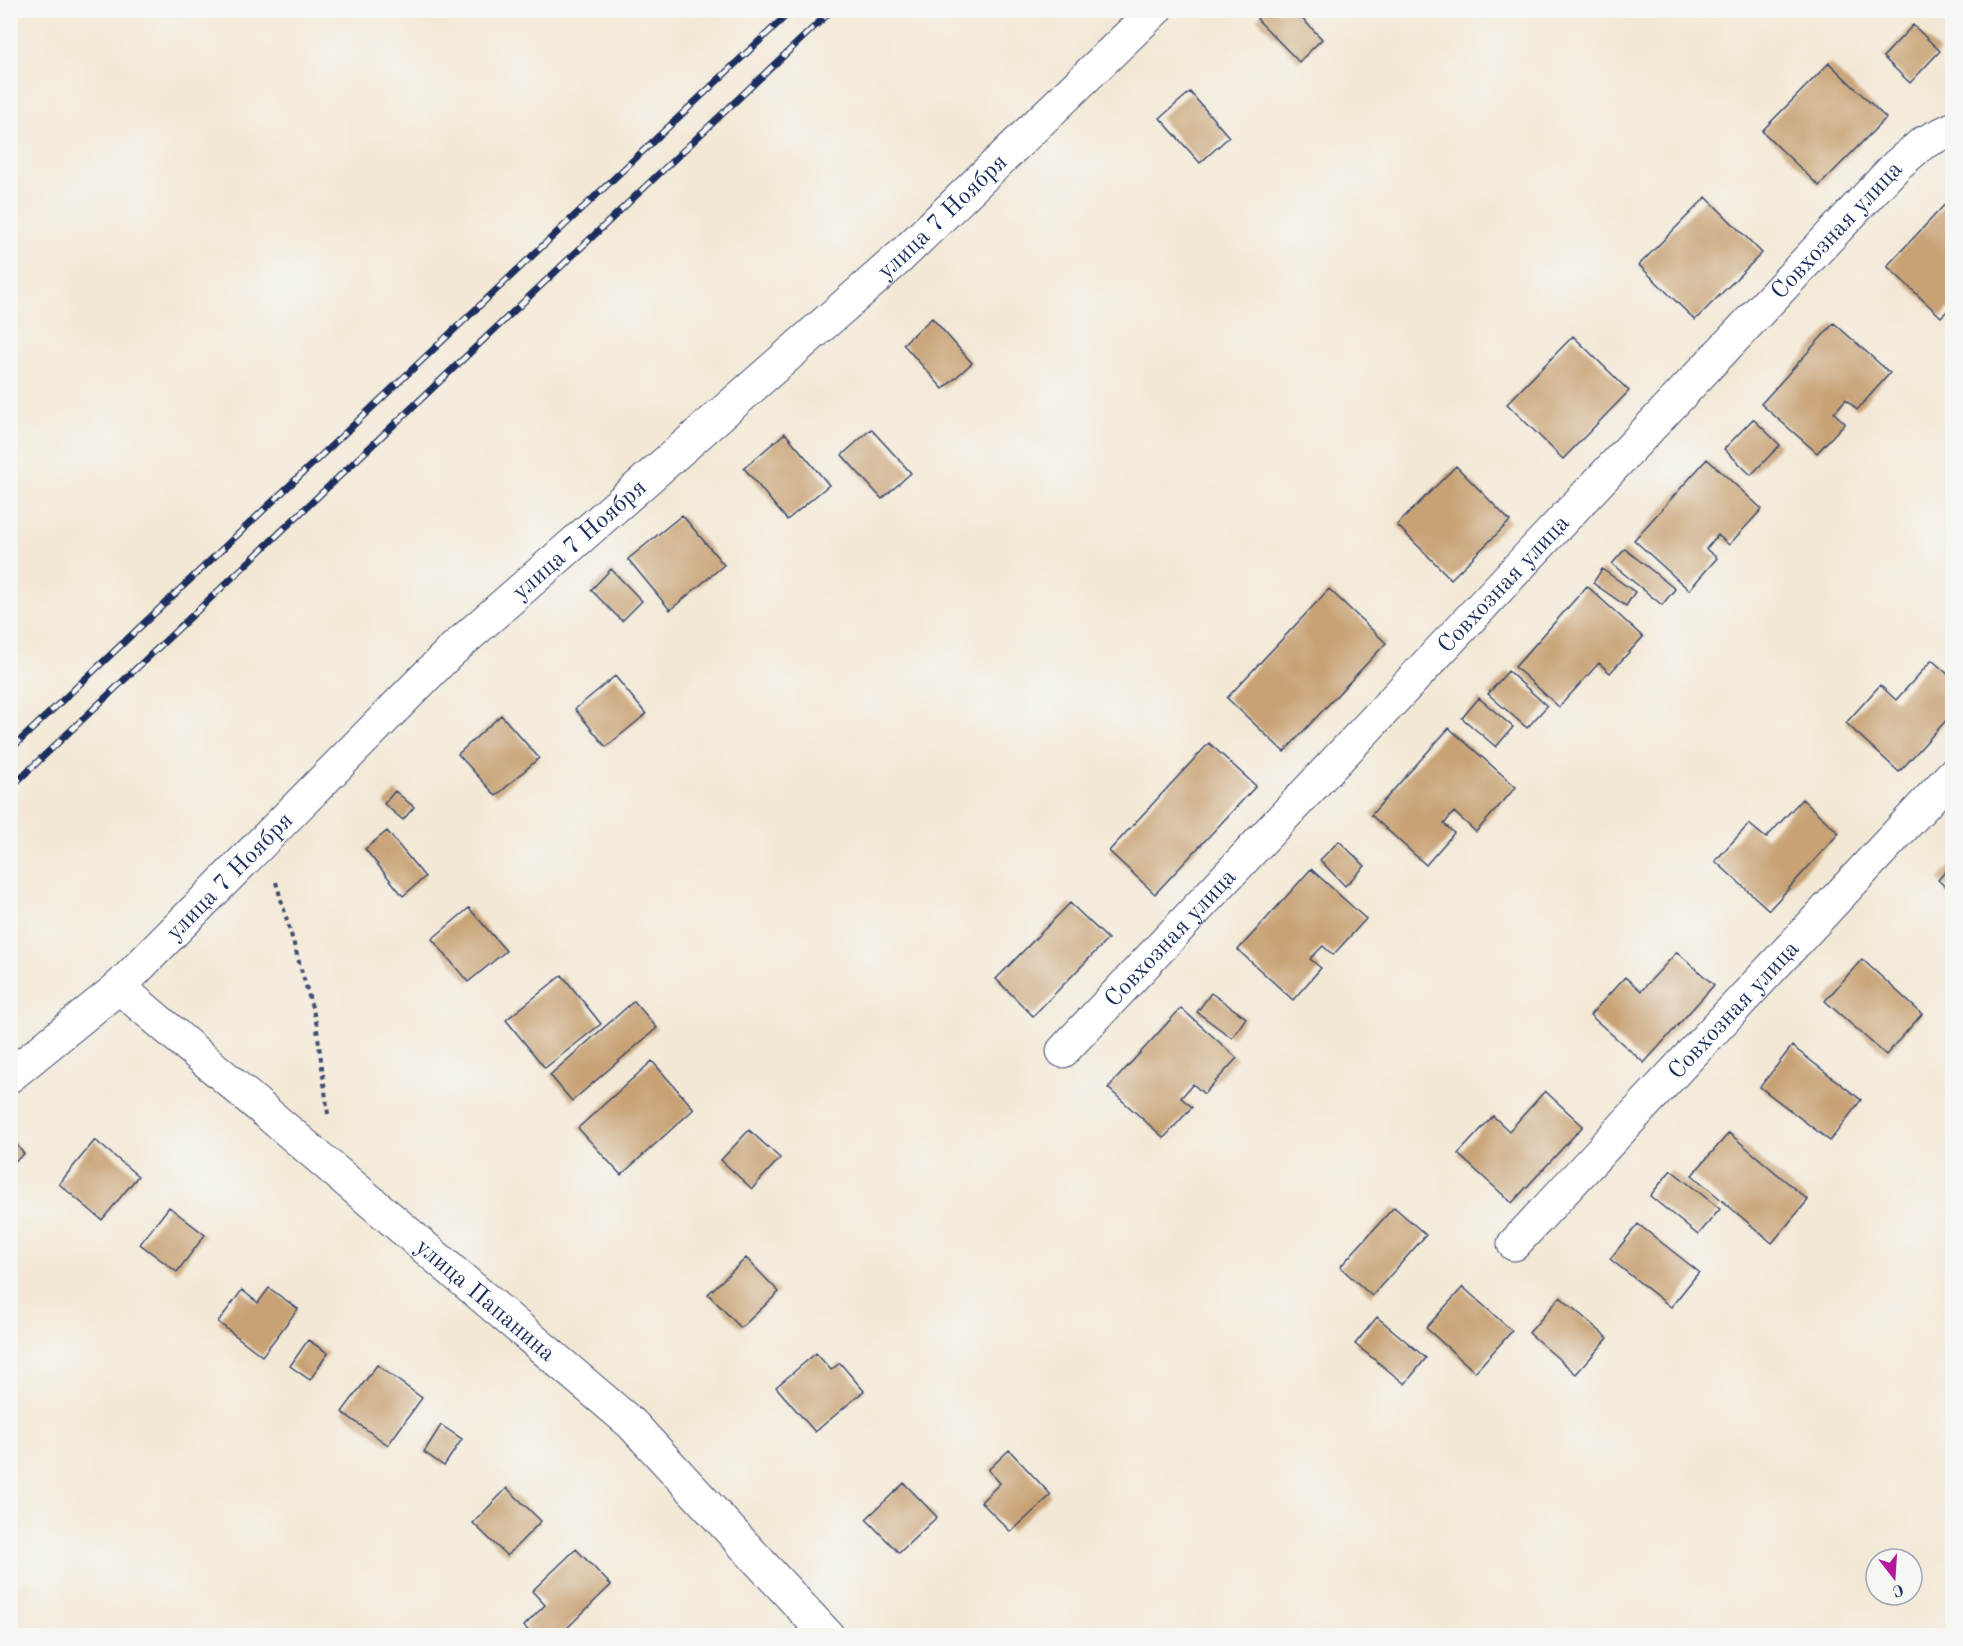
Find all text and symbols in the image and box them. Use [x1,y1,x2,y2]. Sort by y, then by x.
street label: улица 7 Ноября [874,150,1012,285]
street label: Совхозная улица [1767,157,1908,305]
street label: улица 7 Ноября [509,476,651,605]
street label: Совхозная улица [1434,511,1575,658]
street label: улица 7 Ноября [162,809,298,946]
street label: Совхозная улица [1101,865,1242,1012]
street label: Совхозная улица [1665,937,1805,1085]
street label: улица Папанина [410,1235,559,1367]
north arrow [1864,1547,1924,1607]
text: С [1890,1580,1905,1599]

